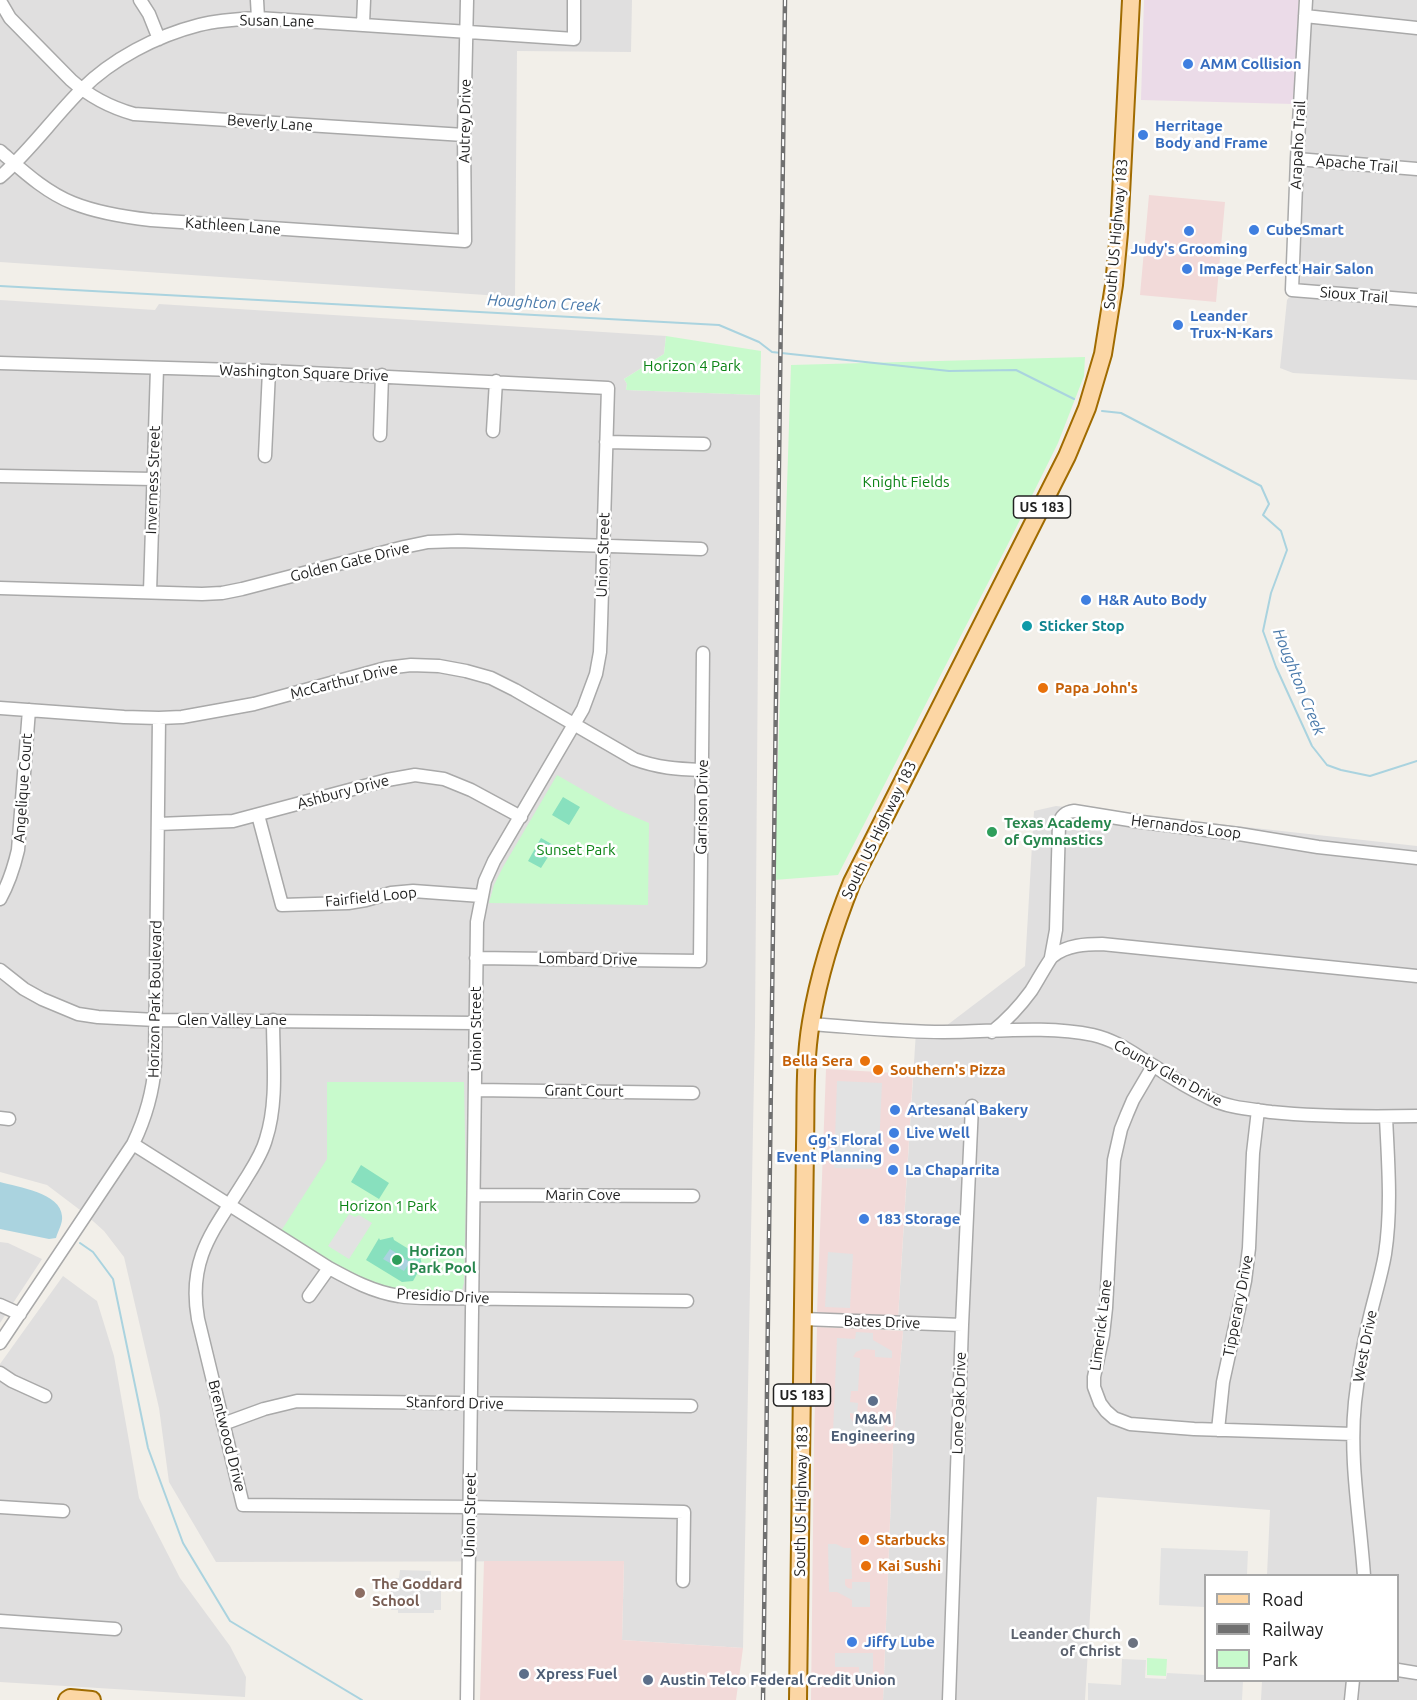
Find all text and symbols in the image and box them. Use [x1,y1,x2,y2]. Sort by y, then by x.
street label: Susan Lane [239,11,315,31]
place label: AMM Collision [1200,55,1302,73]
marker: AMM Collision [1181,57,1195,71]
street label: Autrey Drive [455,79,475,163]
street label: Arapaho Trail [1287,100,1309,190]
street label: Beverly Lane [227,111,313,135]
place label: Herritage Body and Frame [1155,117,1268,152]
marker: Herritage Body and Frame [1136,128,1150,142]
street label: Apache Trail [1315,151,1399,177]
street label: South US Highway 183 [1100,158,1132,310]
street label: Kathleen Lane [184,214,282,238]
place label: CubeSmart [1266,221,1344,239]
marker: CubeSmart [1247,223,1261,237]
marker: Judy's Grooming [1182,224,1196,238]
place label: Judy's Grooming [1130,240,1248,258]
place label: Image Perfect Hair Salon [1199,260,1374,278]
marker: Image Perfect Hair Salon [1180,262,1194,276]
street label: Sioux Trail [1319,283,1389,307]
water label: Houghton Creek [487,290,601,316]
place label: Leander Trux-N-Kars [1190,307,1273,342]
marker: Leander Trux-N-Kars [1171,318,1185,332]
park label: Horizon 4 Park [643,357,741,375]
street label: Washington Square Drive [219,361,389,385]
street label: Inverness Street [142,425,164,535]
park label: Knight Fields [863,473,949,491]
road number: US 183 [1014,496,1070,518]
street label: Union Street [593,512,613,598]
street label: Golden Gate Drive [288,538,412,586]
place label: H&R Auto Body [1098,591,1207,609]
marker: H&R Auto Body [1079,593,1093,607]
place label: Sticker Stop [1039,617,1125,635]
marker: Sticker Stop [1020,619,1034,633]
water label: Houghton Creek [1269,626,1329,738]
street label: McCarthur Drive [288,659,400,703]
place label: Papa John's [1055,679,1138,697]
marker: Papa John's [1036,681,1050,695]
street label: Angelique Court [10,733,36,843]
street label: South US Highway 183 [838,758,920,902]
street label: Garrison Drive [692,759,712,855]
street label: Ashbury Drive [295,771,391,813]
street label: Hernandos Loop [1130,811,1242,843]
place label: Texas Academy of Gymnastics [1004,814,1111,849]
marker: Texas Academy of Gymnastics [985,825,999,839]
park label: Sunset Park [537,841,615,859]
street label: Fairfield Loop [324,883,418,911]
street label: Horizon Park Boulevard [145,920,165,1078]
street label: Lombard Drive [538,949,638,969]
street label: Union Street [467,986,485,1072]
street label: Glen Valley Lane [177,1011,287,1029]
street label: County Glen Drive [1111,1036,1225,1110]
place label: Bella Sera [782,1052,853,1070]
marker: Bella Sera [858,1054,872,1068]
place label: Southern's Pizza [890,1061,1006,1079]
marker: Southern's Pizza [871,1063,885,1077]
street label: Grant Court [544,1081,624,1101]
place label: Artesanal Bakery [907,1101,1028,1119]
marker: Artesanal Bakery [888,1103,902,1117]
place label: Live Well [906,1124,970,1142]
marker: Live Well [887,1126,901,1140]
place label: Gg's Floral Event Planning [776,1131,882,1166]
marker: Gg's Floral Event Planning [887,1142,901,1156]
place label: La Chaparrita [905,1161,1000,1179]
marker: La Chaparrita [886,1163,900,1177]
street label: Marin Cove [545,1186,621,1204]
park label: Horizon 1 Park [339,1197,437,1215]
place label: 183 Storage [876,1210,960,1228]
marker: 183 Storage [857,1212,871,1226]
place label: Horizon Park Pool [409,1242,476,1277]
marker: Horizon Park Pool [390,1253,404,1267]
street label: Tipperary Drive [1219,1253,1257,1359]
street label: Limerick Lane [1086,1278,1116,1372]
street label: Presidio Drive [396,1285,490,1307]
street label: West Drive [1349,1308,1381,1384]
street label: Bates Drive [843,1312,921,1332]
street label: Lone Oak Drive [948,1351,970,1455]
street label: Brentwood Drive [204,1378,250,1494]
road number: US 183 [774,1384,830,1406]
street label: Stanford Drive [406,1393,504,1413]
marker: M&M Engineering [866,1394,880,1408]
place label: M&M Engineering [831,1410,915,1445]
street label: South US Highway 183 [791,1425,811,1577]
street label: Union Street [460,1472,480,1558]
place label: Starbucks [876,1531,946,1549]
marker: Starbucks [857,1533,871,1547]
place label: Kai Sushi [878,1557,941,1575]
marker: Kai Sushi [859,1559,873,1573]
legend [1204,1574,1399,1682]
place label: The Goddard School [372,1575,463,1610]
marker: The Goddard School [353,1586,367,1600]
text: Road [1262,1589,1304,1609]
text: Railway [1262,1619,1323,1639]
place label: Leander Church of Christ [1011,1625,1121,1660]
place label: Jiffy Lube [864,1633,935,1651]
marker: Jiffy Lube [845,1635,859,1649]
marker: Leander Church of Christ [1126,1636,1140,1650]
text: Park [1262,1649,1298,1669]
place label: Xpress Fuel [536,1665,617,1683]
marker: Xpress Fuel [517,1667,531,1681]
place label: Austin Telco Federal Credit Union [660,1671,896,1689]
marker: Austin Telco Federal Credit Union [641,1673,655,1687]

